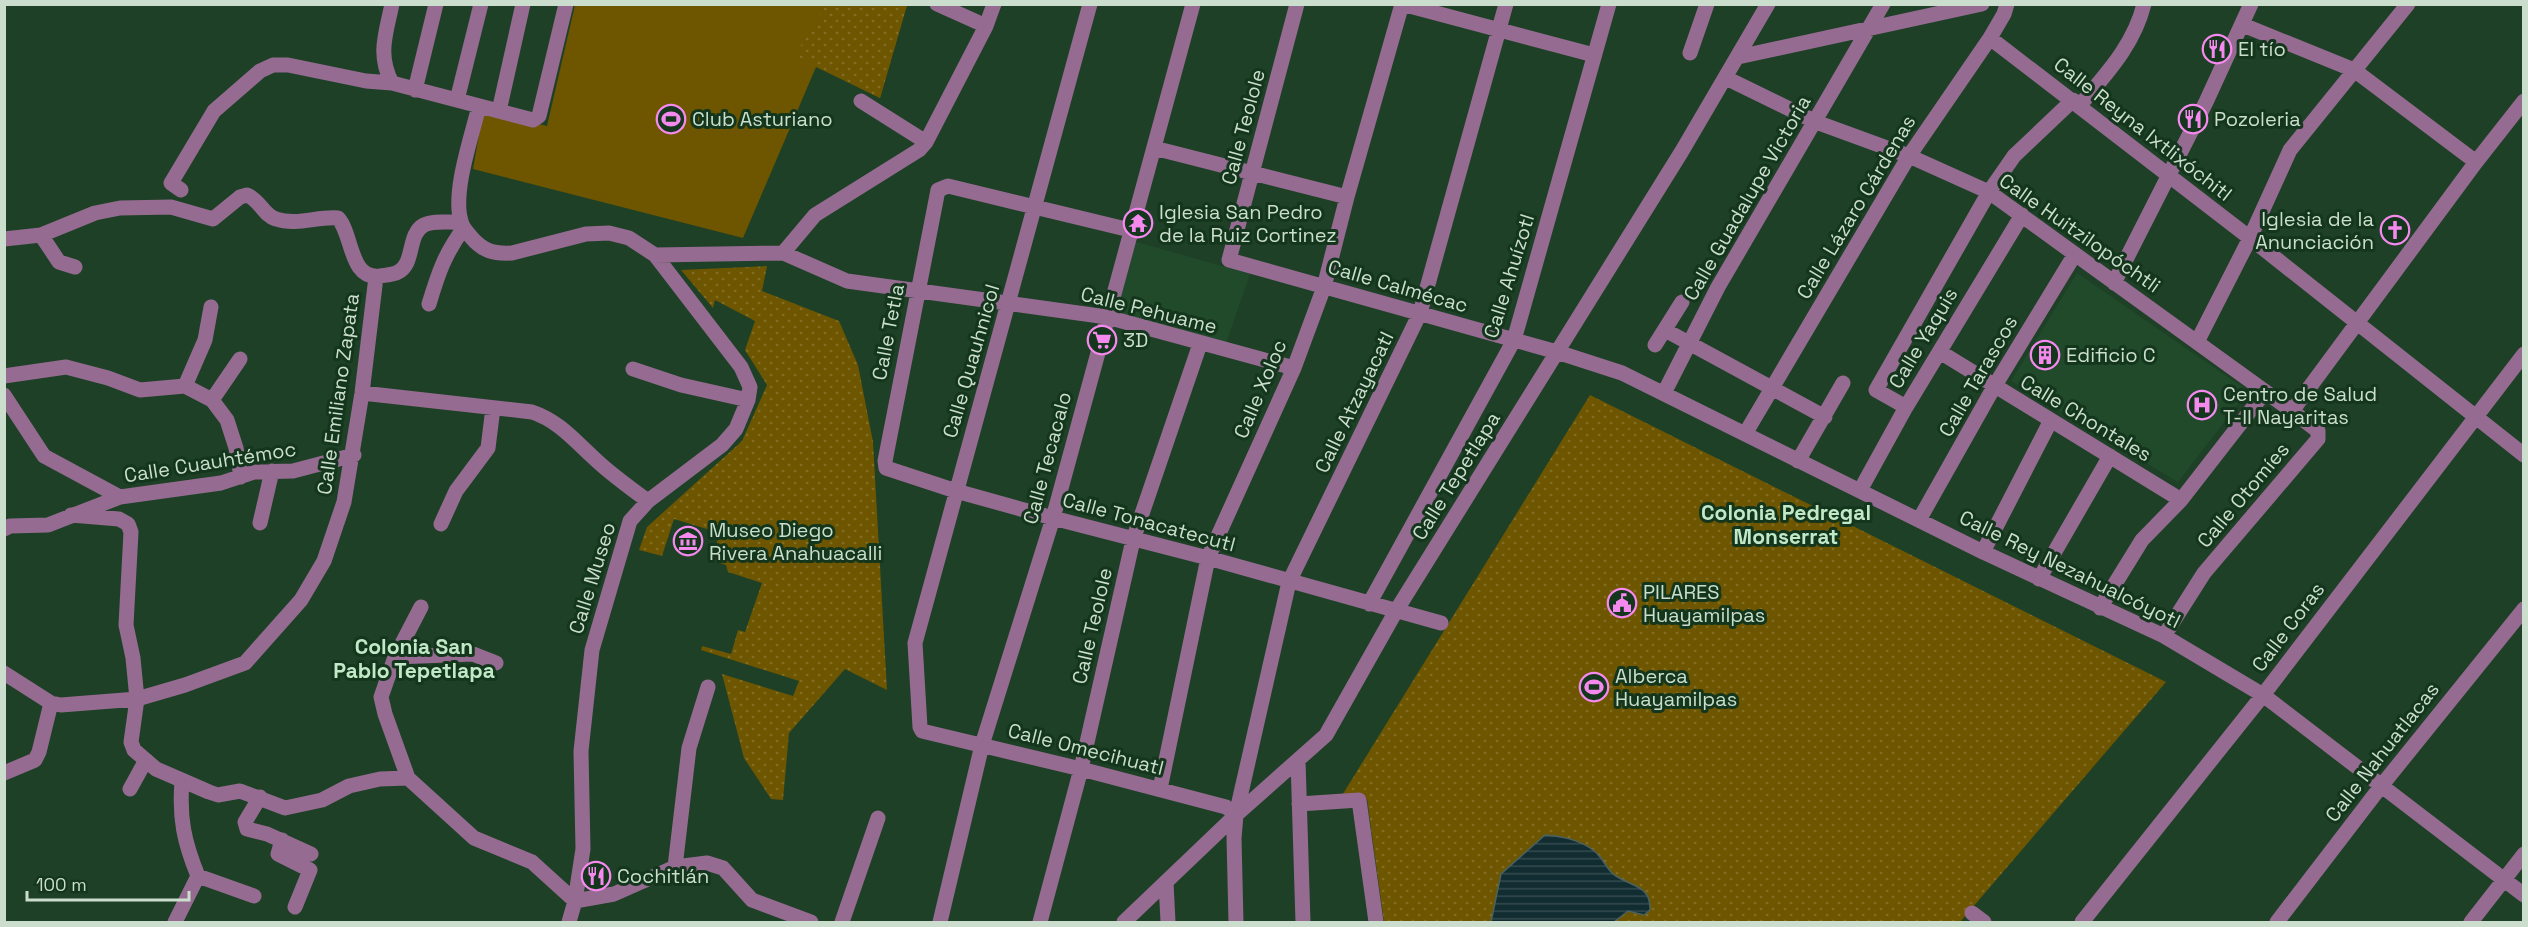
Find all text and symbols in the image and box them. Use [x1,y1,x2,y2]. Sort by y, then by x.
restaurant icon: El tío [2201,33,2233,65]
place label: El tío [2238,36,2286,62]
street label: Calle Reyna Ixtlixóchitl [2049,51,2237,207]
street label: Calle Teolole [1215,66,1271,188]
street label: Calle Guadalupe Victoria [1678,91,1816,305]
sports icon: Club Asturiano [655,103,687,135]
restaurant icon: Pozoleria [2177,103,2209,135]
place label: Club Asturiano [692,106,833,132]
place label: Pozoleria [2214,106,2301,132]
street label: Calle Lázaro Cárdenas [1791,110,1921,304]
street label: Calle Huitzilopóchtli [1994,167,2166,299]
place label: Iglesia San Pedro de la Ruiz Cortinez [1159,199,1337,248]
place label: Iglesia de la Anunciación [2255,206,2374,255]
temple icon: Iglesia San Pedro de la Ruiz Cortinez [1122,207,1154,239]
street label: Calle Ahuízotl [1478,211,1540,341]
church icon: Iglesia de la Anunciación [2379,214,2411,246]
street label: Calle Calmécac [1325,254,1471,318]
street label: Calle Quauhnicol [937,281,1005,441]
street label: Calle Pehuame [1078,281,1220,339]
street label: Calle Tetla [866,282,910,382]
street label: Calle Yaquis [1883,283,1963,393]
street label: Calle Emiliano Zapata [311,292,365,496]
street label: Calle Tarascos [1933,311,2023,441]
supermarket icon: 3D [1086,324,1118,356]
place label: 3D [1123,327,1148,353]
street label: Calle Atzayacatl [1308,327,1400,477]
street label: Calle Xoloc [1228,336,1292,442]
building icon: Edificio C [2029,339,2061,371]
place label: Edificio C [2066,342,2156,368]
street label: Calle Chontales [2016,369,2156,467]
place label: Centro de Salud T-II Nayaritas [2223,381,2377,430]
street label: Calle Tecacalo [1017,389,1077,527]
hospital icon: Centro de Salud T-II Nayaritas [2186,389,2218,421]
street label: Calle Tepetlapa [1406,407,1506,545]
street label: Calle Cuauhtémoc [122,436,298,488]
street label: Calle Otomíes [2191,437,2295,553]
street label: Calle Tonacatecutl [1060,486,1238,558]
district label: Colonia Pedregal Monserrat [1701,499,1871,550]
street label: Calle Rey Nezahualcóyotl [1955,504,2185,634]
place label: Museo Diego Rivera Anahuacalli [709,517,882,566]
street label: Calle Museo [563,519,621,637]
museum icon: Museo Diego Rivera Anahuacalli [672,525,704,557]
street label: Calle Teolole [1066,565,1118,687]
street label: Calle Coras [2246,577,2330,677]
place label: PILARES Huayamilpas [1643,579,1765,628]
public building icon: PILARES Huayamilpas [1606,587,1638,619]
district label: Colonia San Pablo Tepetlapa [333,633,495,684]
place label: Alberca Huayamilpas [1615,663,1737,712]
sports icon: Alberca Huayamilpas [1578,671,1610,703]
street label: Calle Nahuatlacas [2319,677,2445,827]
street label: Calle Omecihuatl [1005,717,1167,781]
restaurant icon: Cochitlán [580,860,612,892]
place label: Cochitlán [617,863,709,889]
scale bar [27,864,189,902]
text: 100 m [36,873,87,896]

